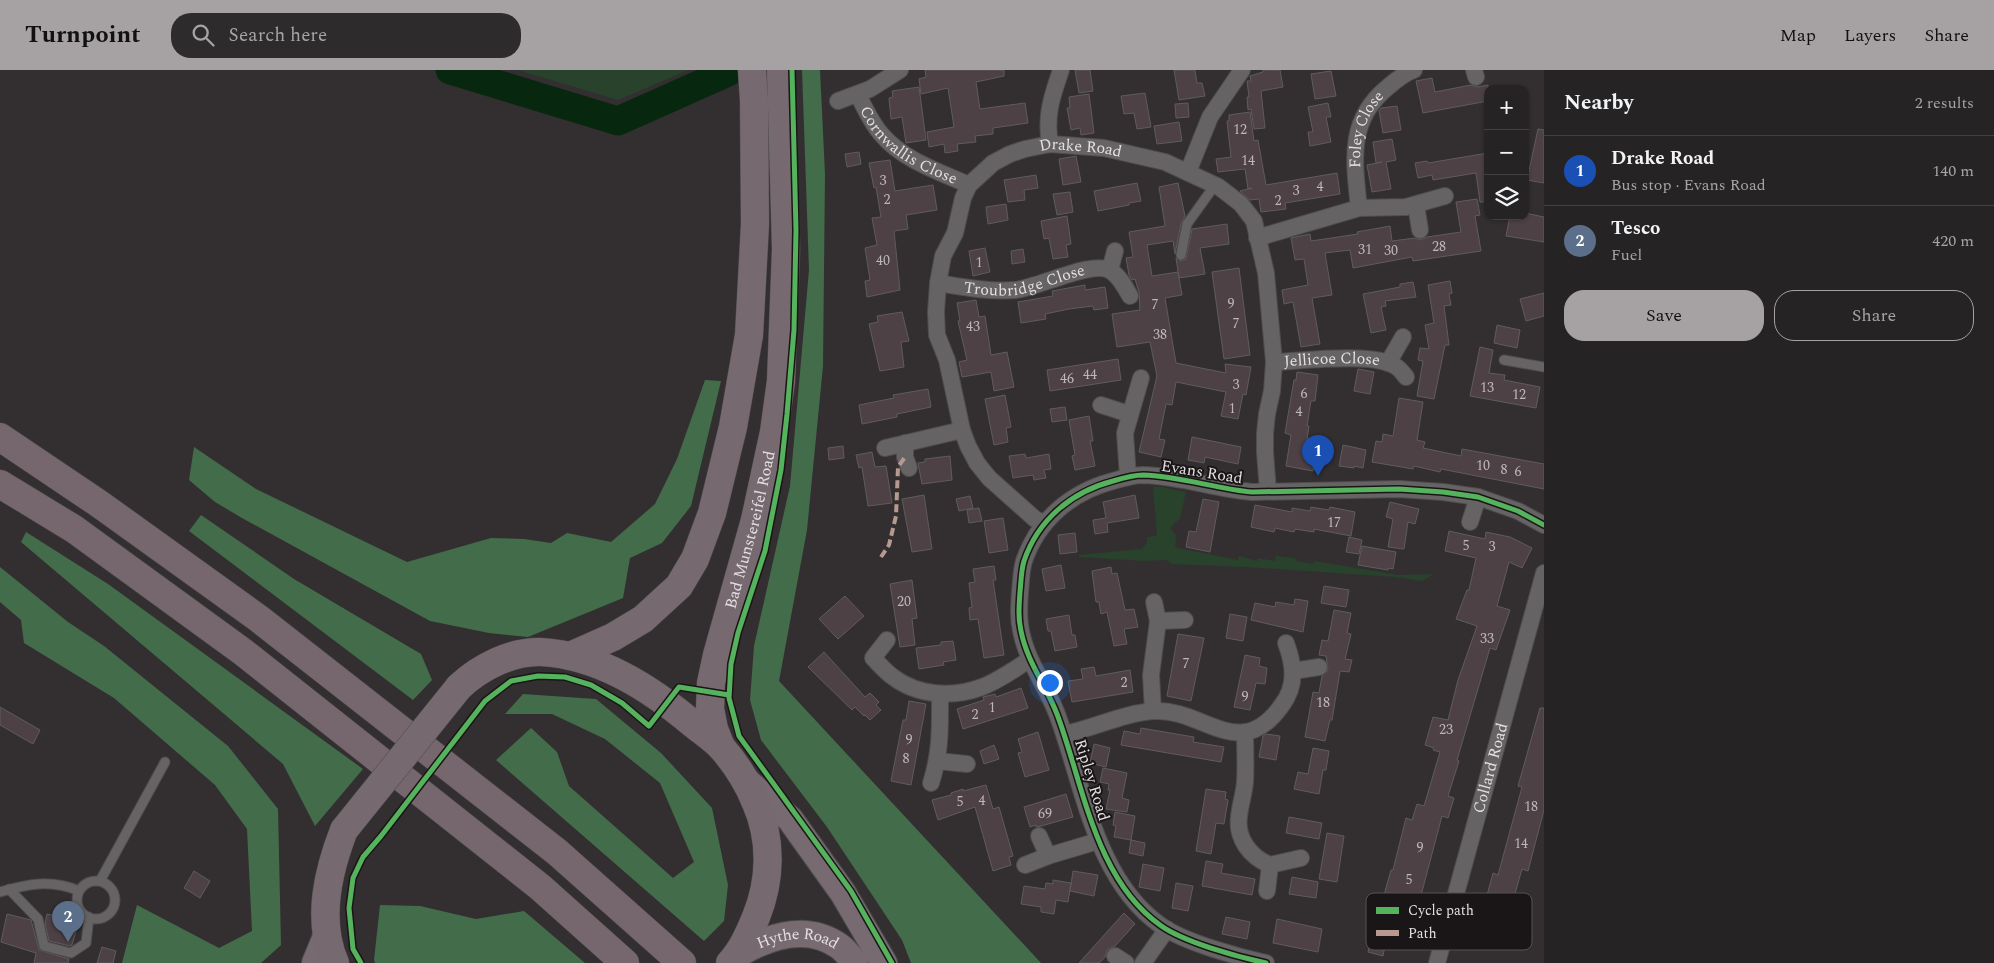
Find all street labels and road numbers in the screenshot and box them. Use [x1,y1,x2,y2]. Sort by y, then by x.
street label: Foley Close [1343,85,1389,168]
street label: Cornwallis Close [854,102,961,191]
street label: Drake Road [1037,132,1124,164]
street label: Troubridge Close [962,258,1087,302]
street label: Jellicoe Close [1283,346,1382,373]
street label: Bad Munstereifel Road [719,448,782,612]
street label: Evans Road [1160,454,1245,490]
street label: Collard Road [1467,720,1514,816]
street label: Ripley Road [1068,736,1116,824]
street label: Hythe Road [753,922,844,955]

